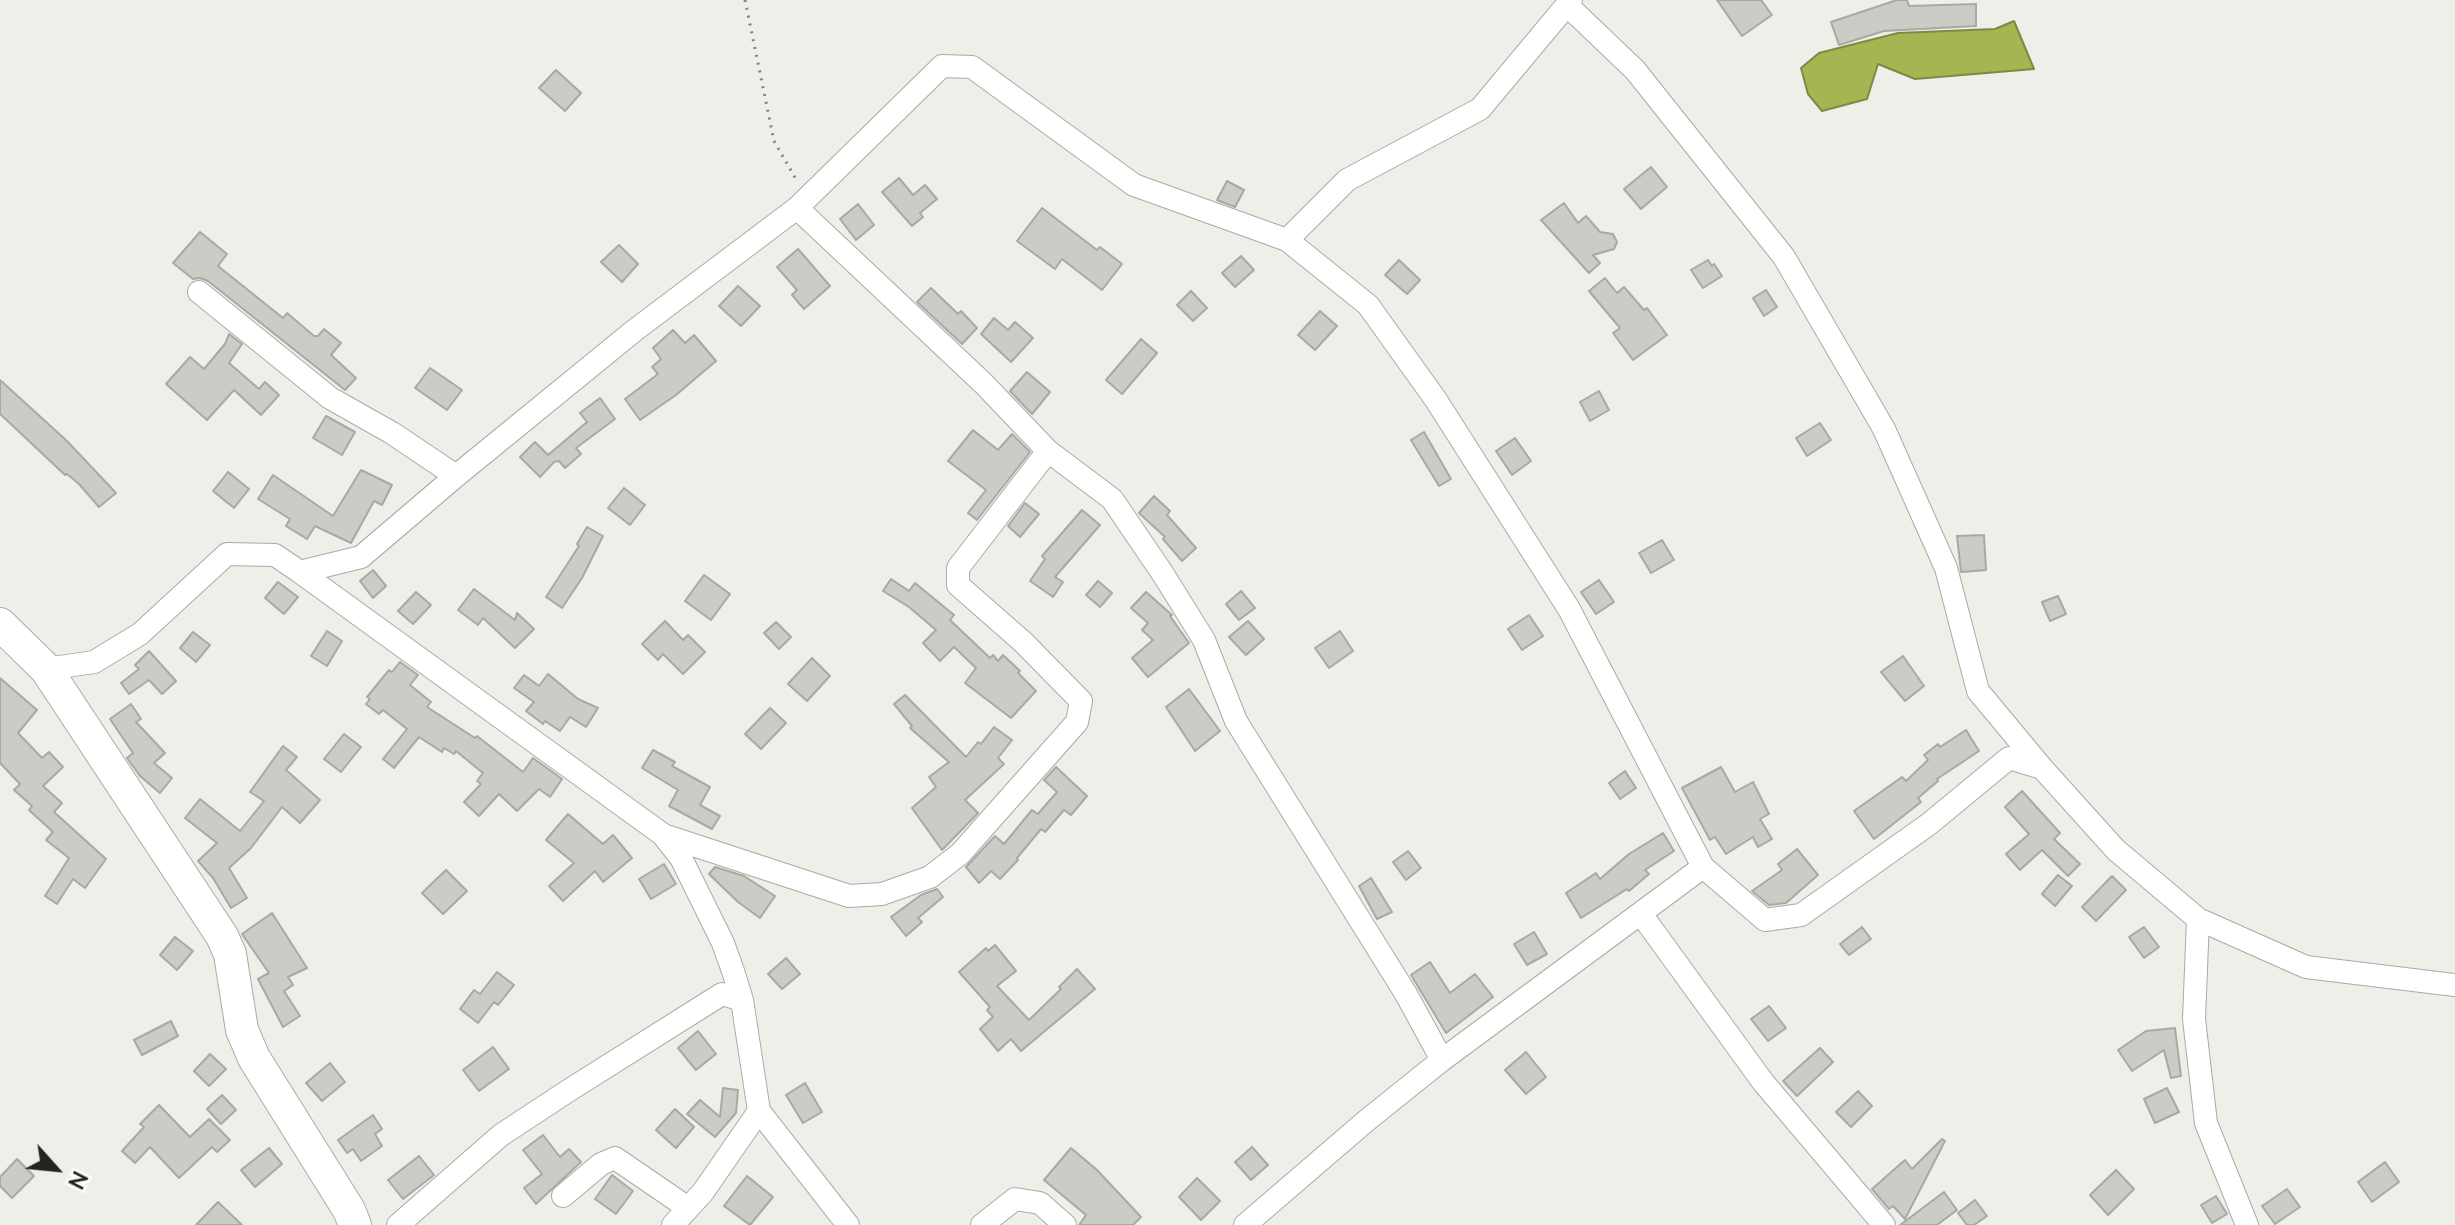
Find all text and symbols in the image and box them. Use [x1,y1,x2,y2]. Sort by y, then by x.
north arrow [16,1129,96,1209]
text: N [60,1166,94,1194]

